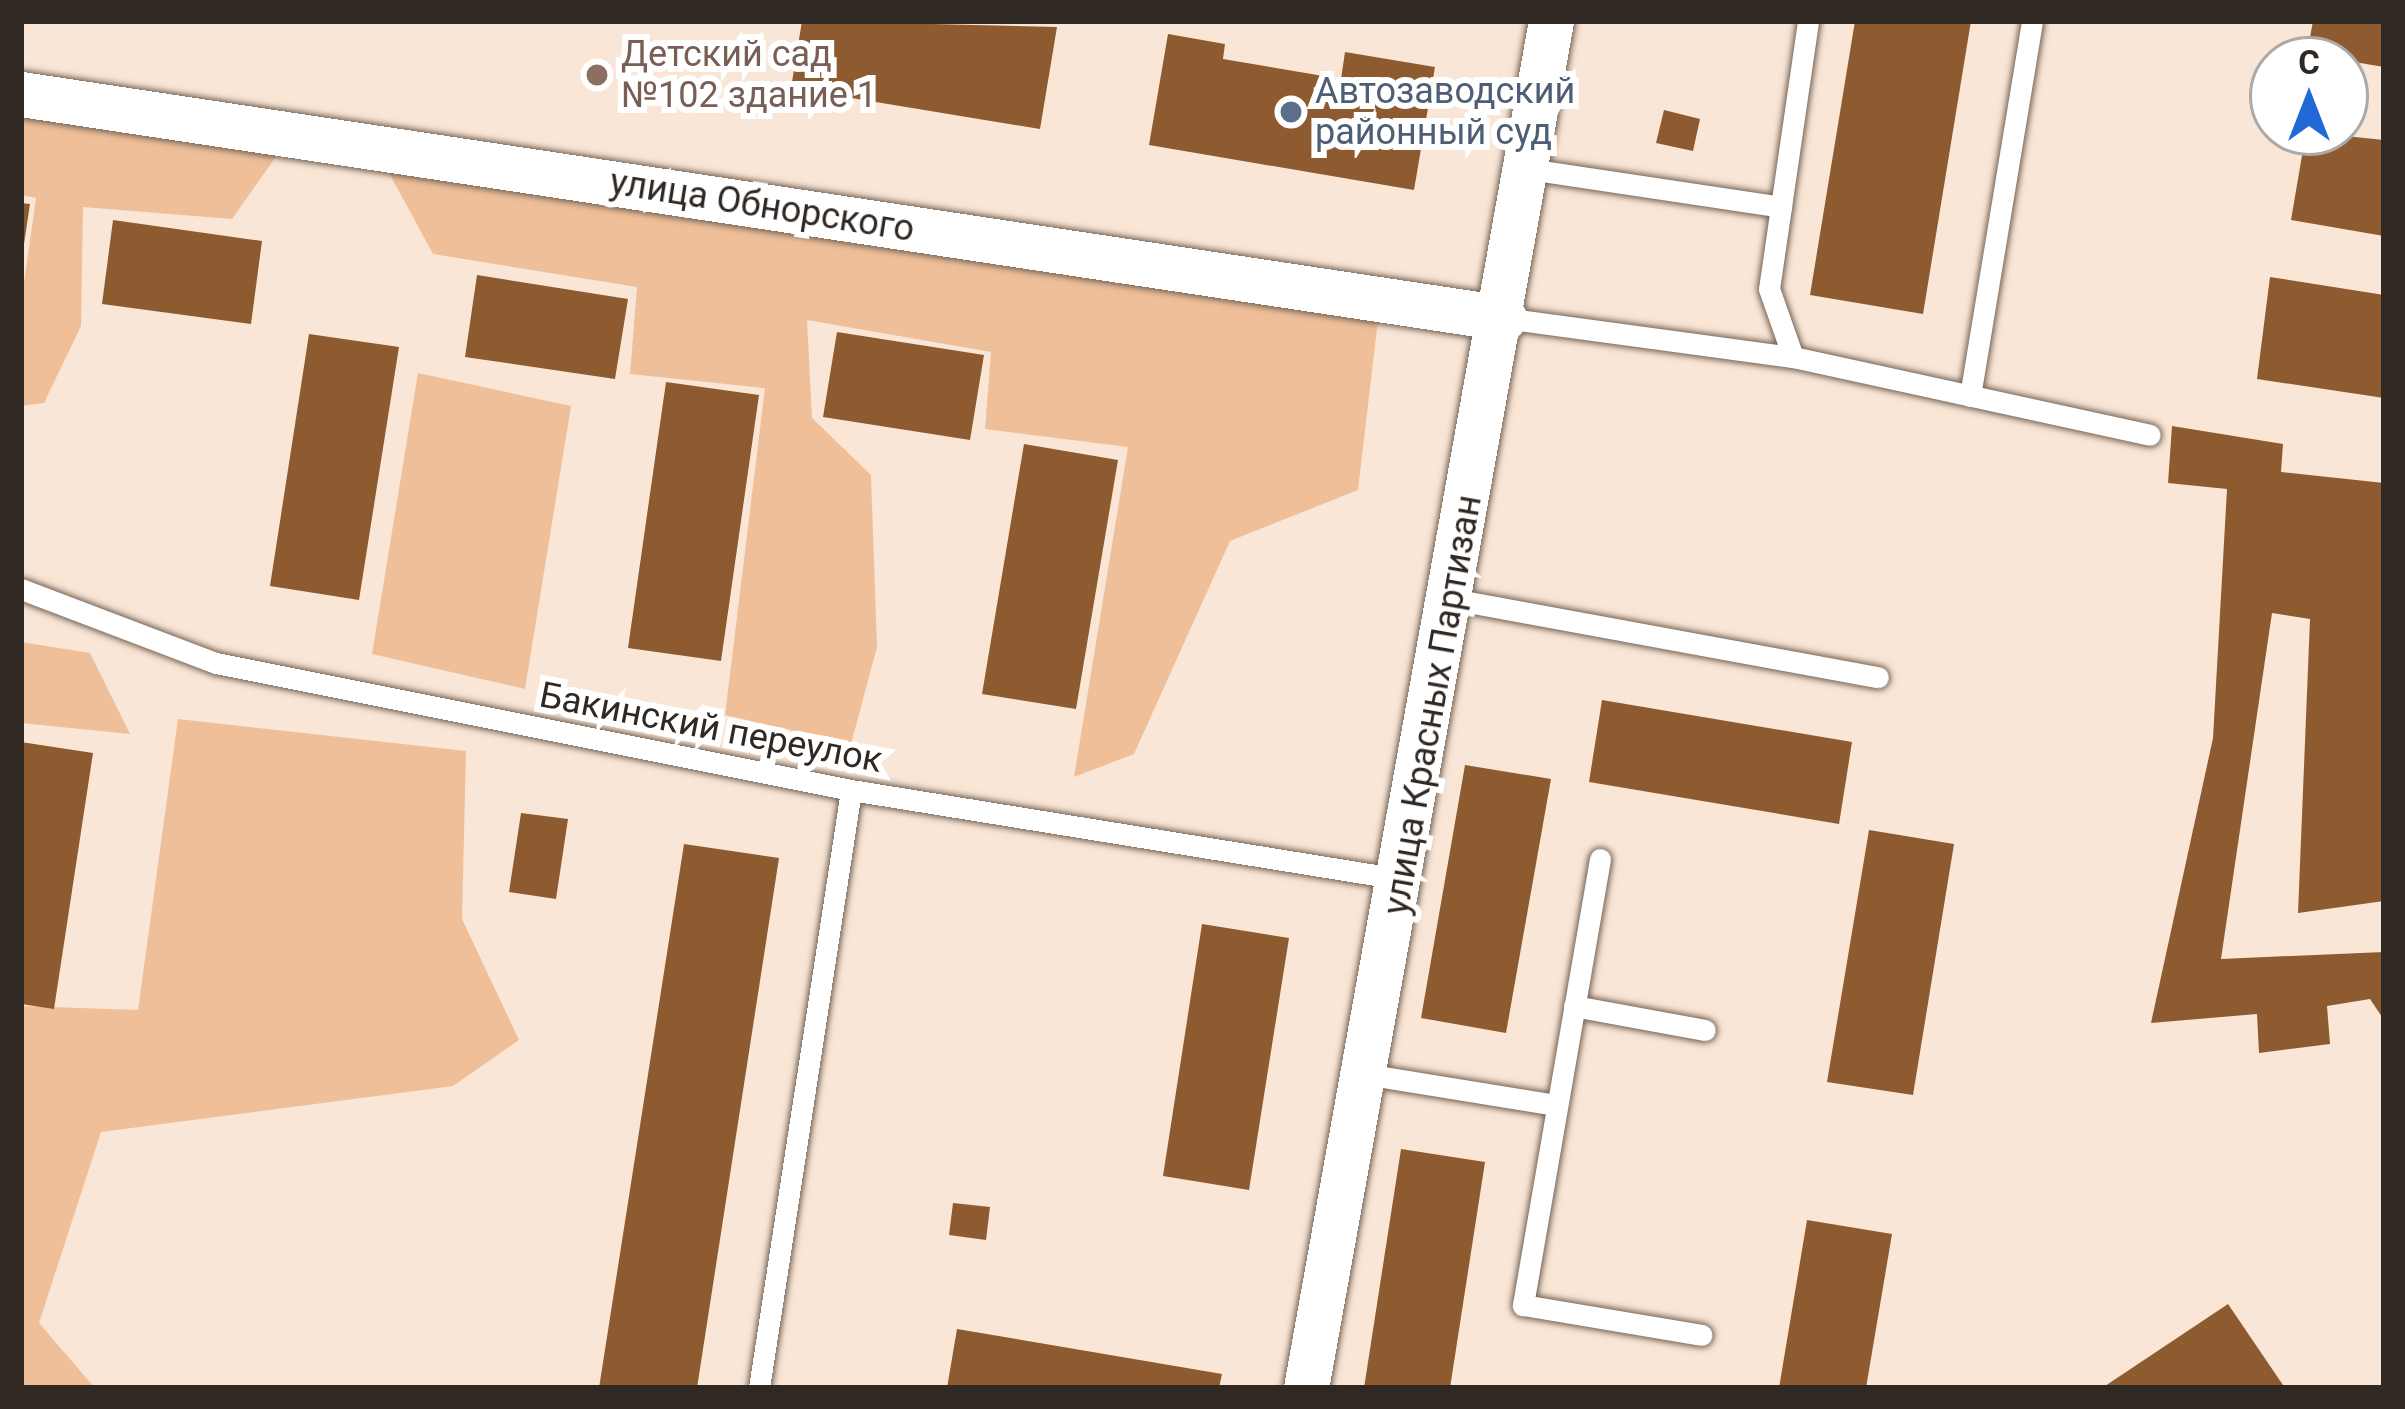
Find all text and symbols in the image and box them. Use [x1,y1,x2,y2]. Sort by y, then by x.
place label: Детский сад №102 здание 1 [621,32,877,117]
north arrow [2249,36,2369,156]
text: С [2298,43,2320,82]
marker: Детский сад №102 здание 1 [584,62,610,88]
place label: Автозаводский районный суд [1315,69,1575,154]
marker: Автозаводский районный суд [1278,99,1304,125]
street label: улица Обнорского [607,161,917,251]
street label: улица Красных Партизан [1375,492,1491,918]
street label: Бакинский переулок [536,674,886,782]

